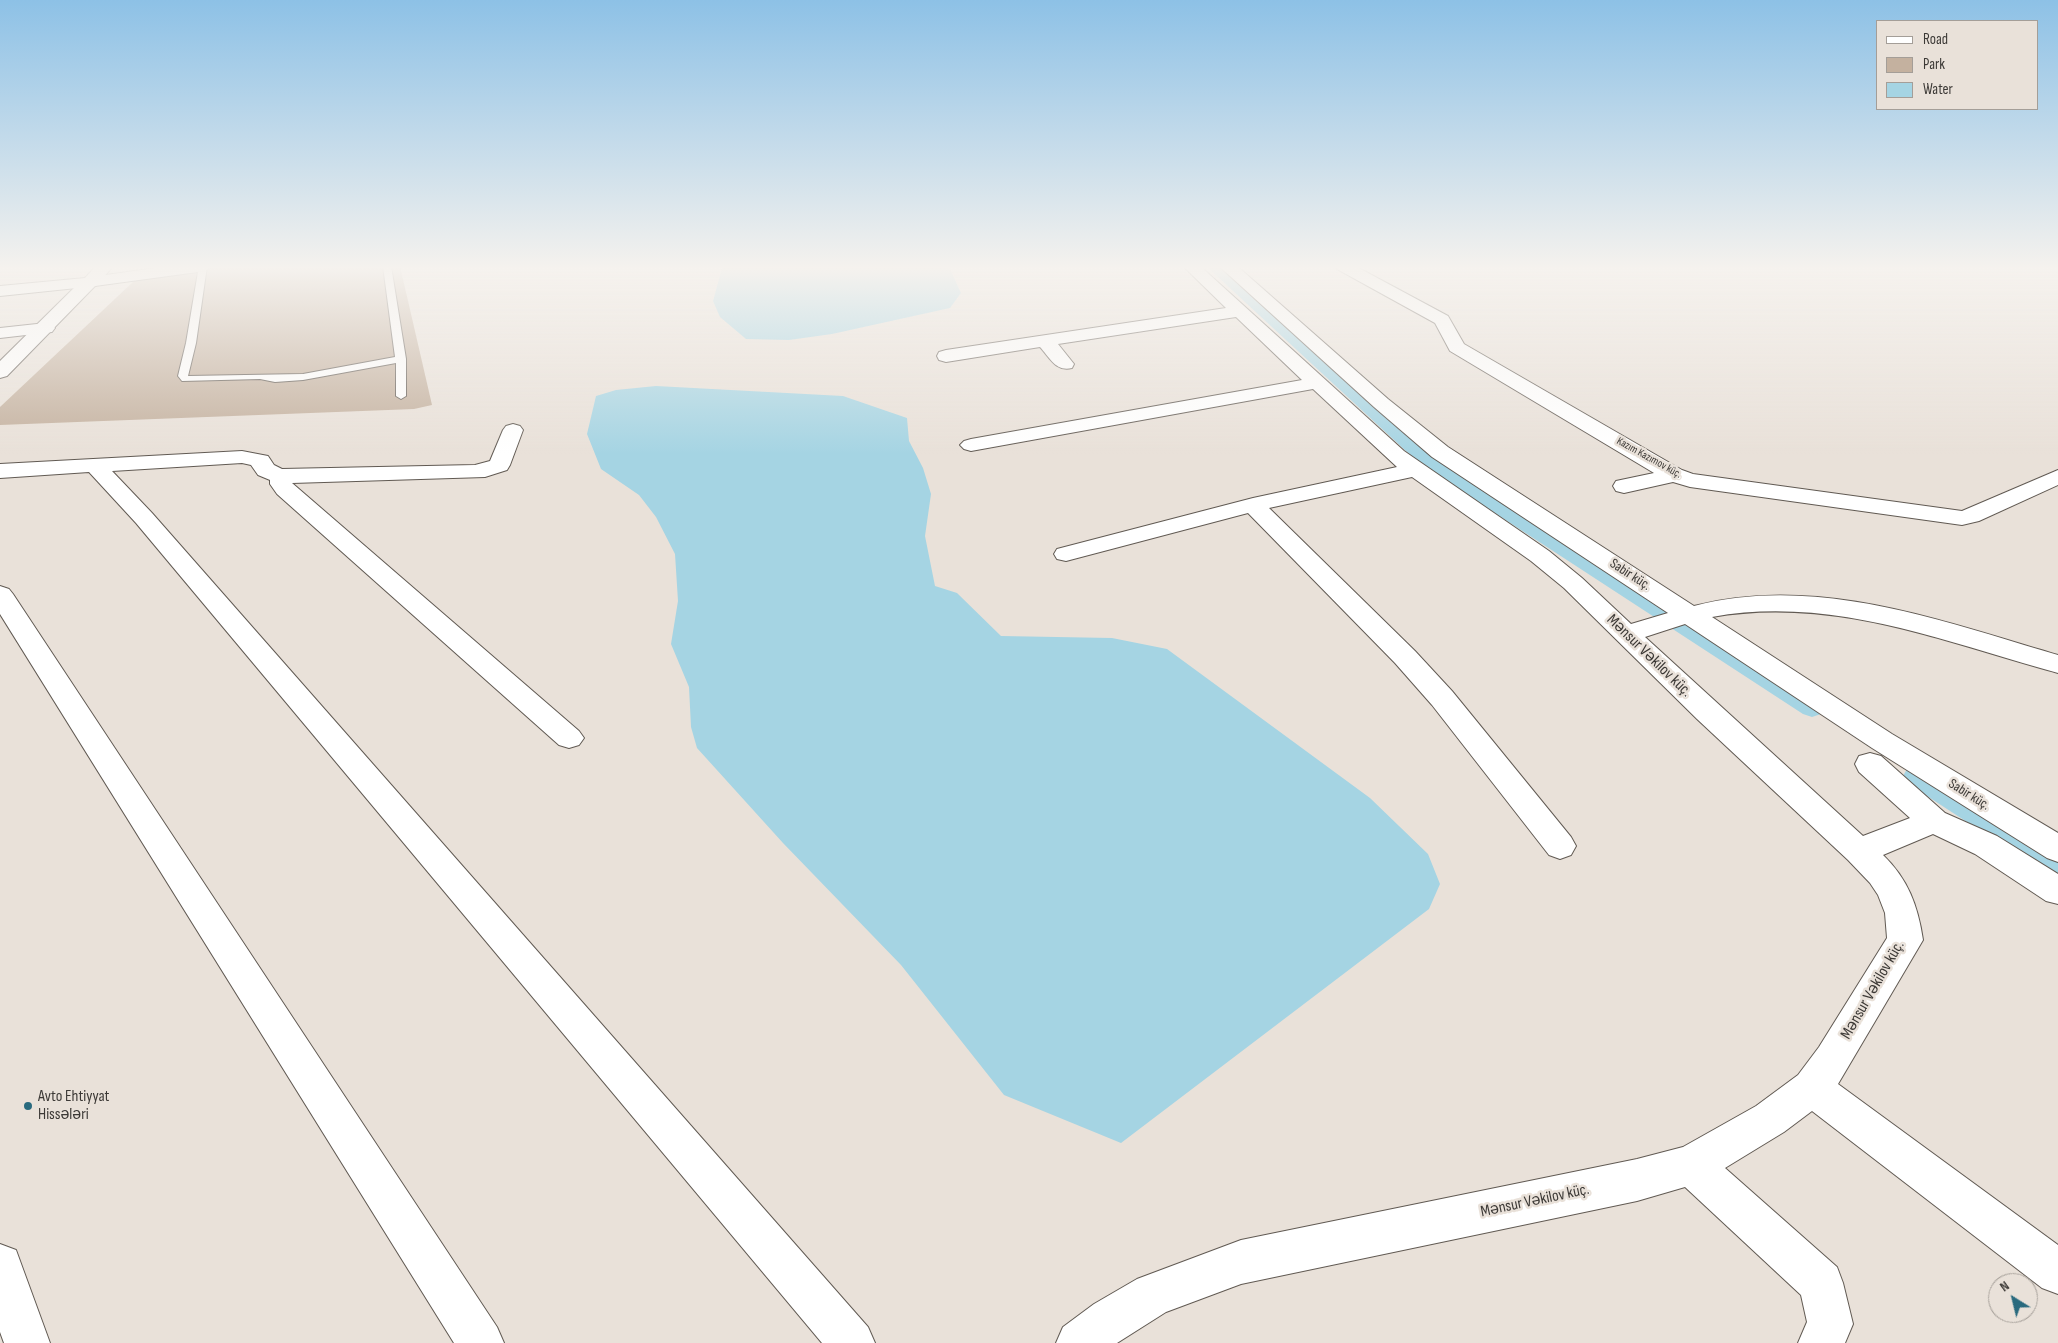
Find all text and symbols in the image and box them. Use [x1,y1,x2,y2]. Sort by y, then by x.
legend [1876,20,2038,110]
text: Road [1923,30,1948,49]
text: Park [1923,55,1945,74]
text: Water [1923,80,1953,99]
street label: Kazım Kazımov küç. [1614,435,1684,481]
street label: Sabir küç. [1606,555,1654,595]
street label: Mənsur Vəkilov küç. [1602,611,1696,701]
street label: Sabir küç. [1945,776,1993,814]
street label: Mənsur Vəkilov küç. [1837,937,1909,1043]
place label: Avto Ehtiyyat Hissələri [38,1087,109,1125]
marker: Avto Ehtiyyat Hissələri [22,1100,34,1112]
street label: Mənsur Vəkilov küç. [1479,1180,1591,1222]
north arrow [1988,1273,2038,1323]
text: N [1996,1277,2012,1295]

